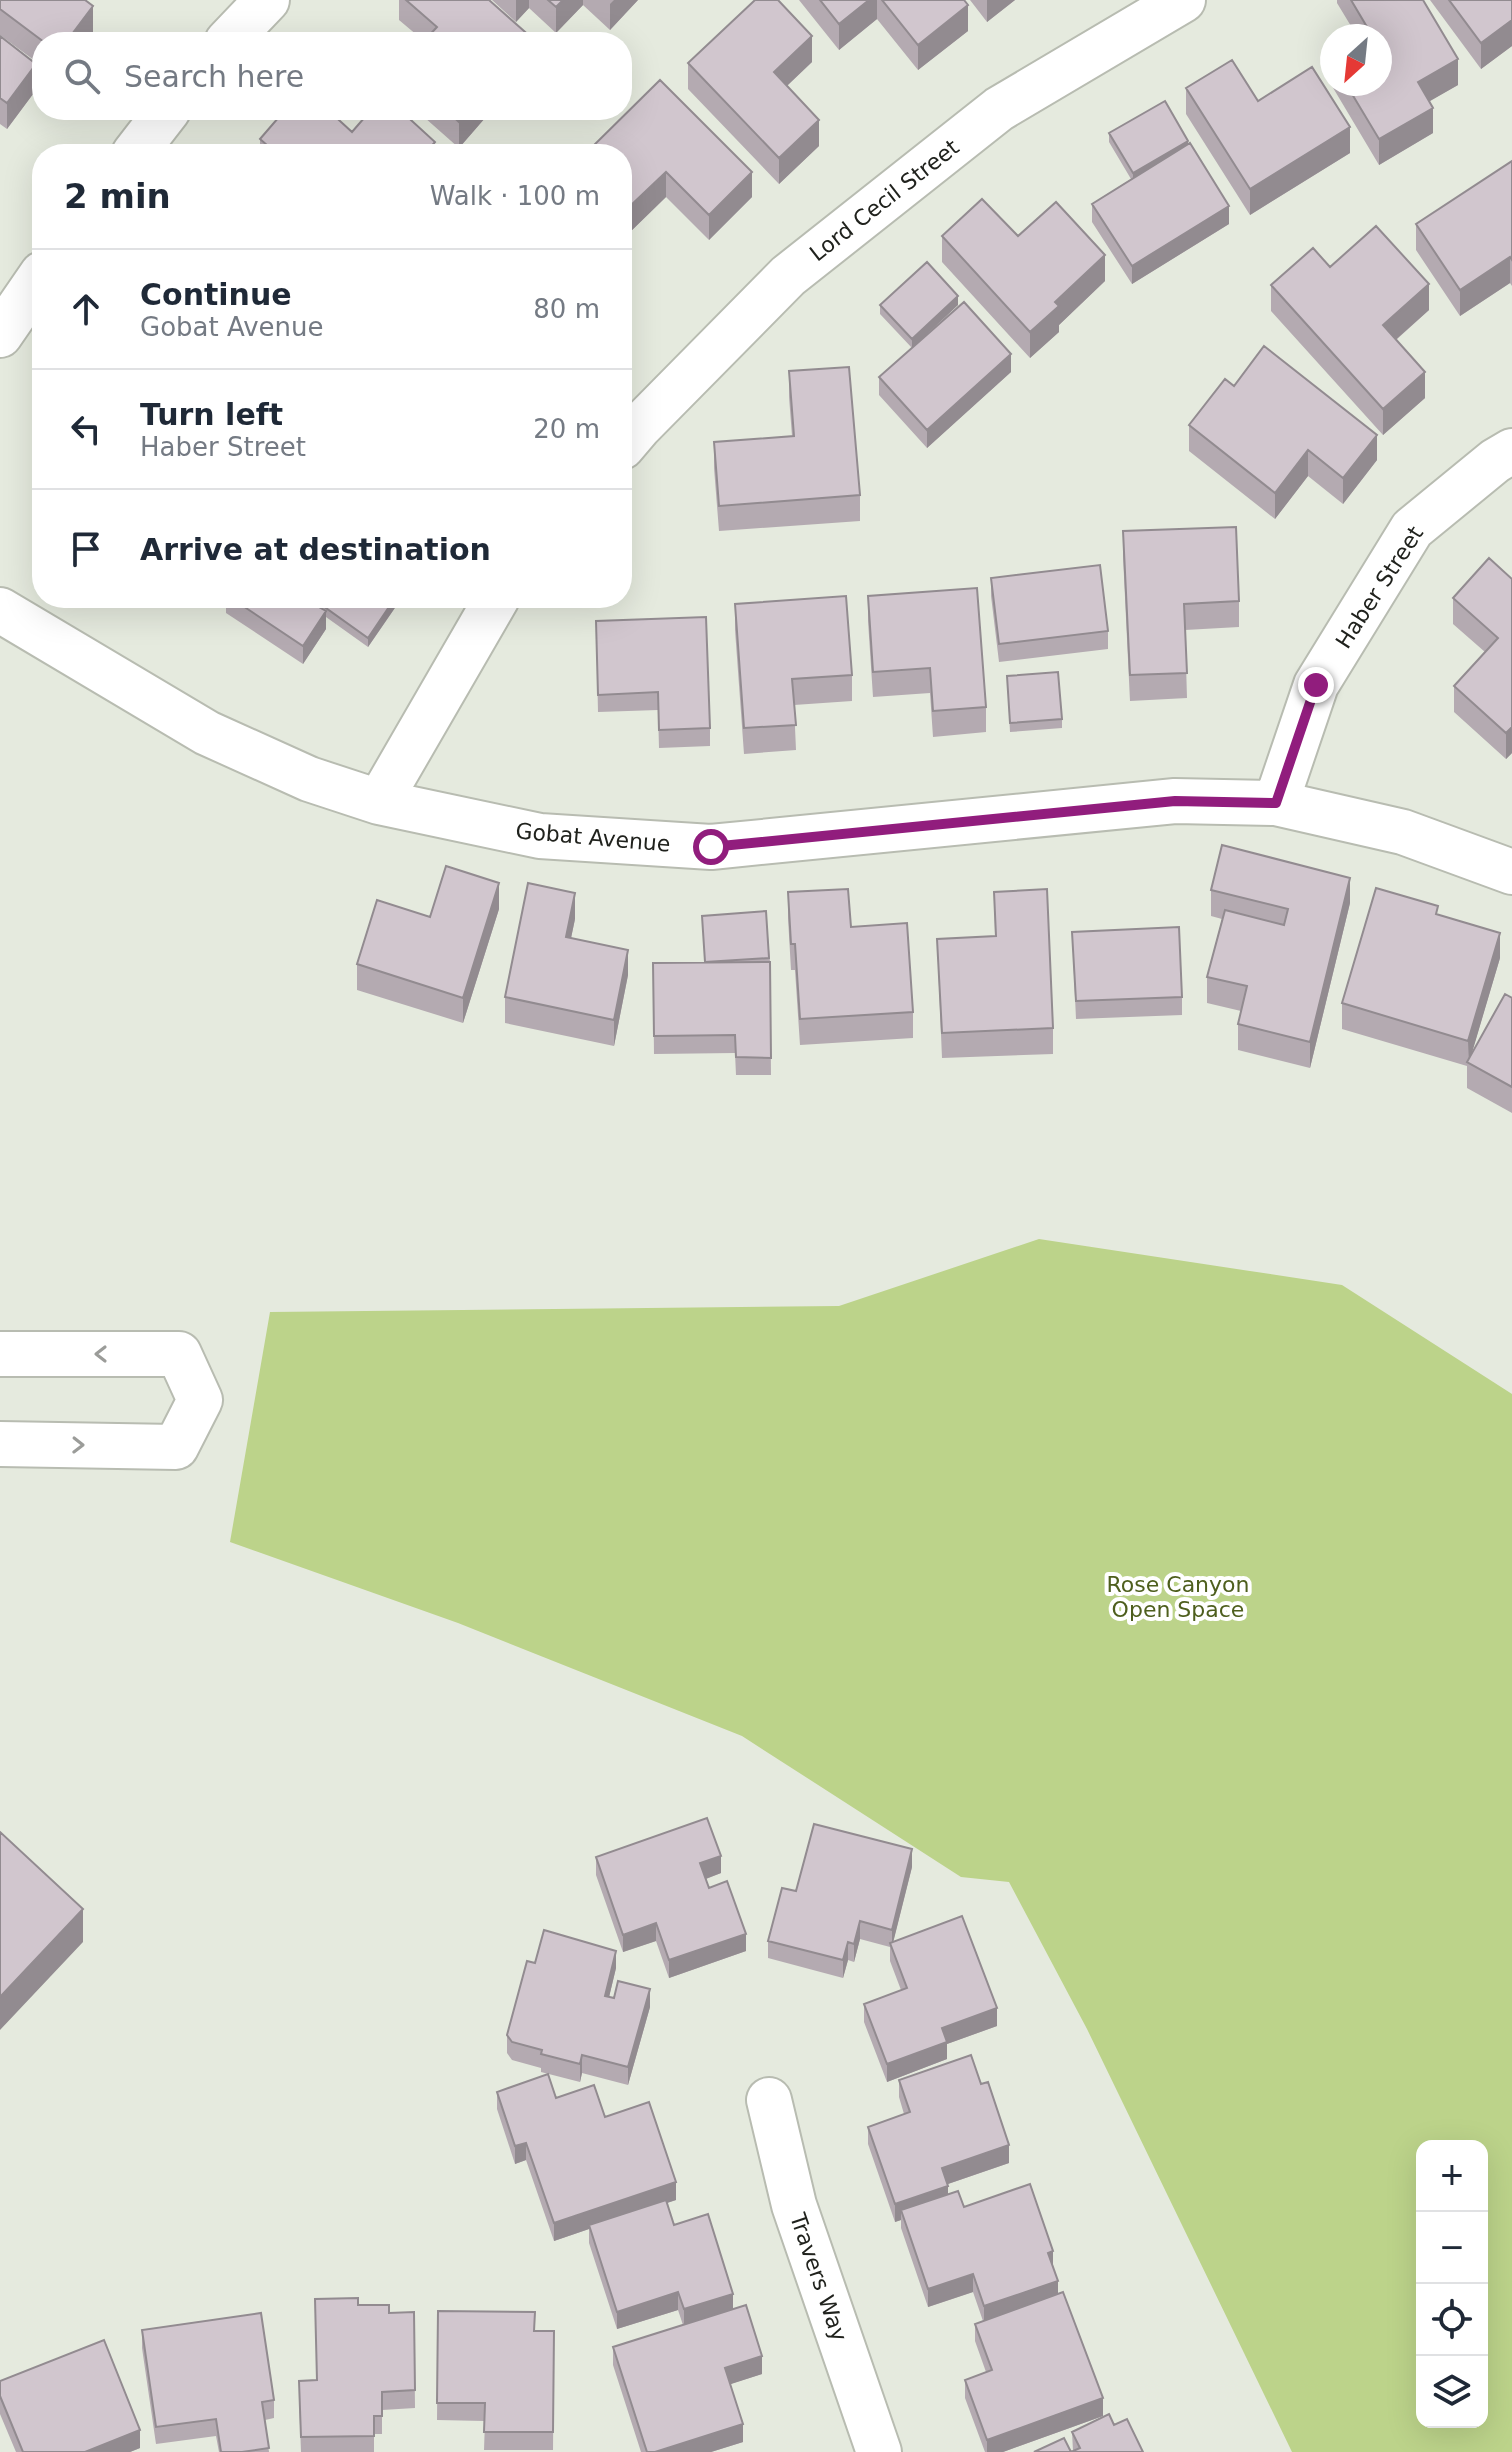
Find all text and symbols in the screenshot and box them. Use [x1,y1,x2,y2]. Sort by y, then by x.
north arrow [1320,24,1392,96]
search box [32,32,632,120]
icon: search [60,54,104,98]
text: Search here [124,59,304,94]
street label: Lord Cecil Street [805,134,964,266]
text: 2 min [64,176,171,216]
text: Walk · 100 m [430,181,600,211]
text: Continue [140,277,292,312]
icon: ahead [64,287,108,331]
text: 80 m [533,294,600,324]
text: Gobat Avenue [140,312,324,342]
text: Turn left [140,397,283,432]
icon: left [64,407,108,451]
text: 20 m [533,414,600,444]
text: Haber Street [140,432,306,462]
street label: Haber Street [1331,521,1428,653]
icon: arrive [64,527,108,571]
text: Arrive at destination [140,532,491,567]
route end [1298,667,1334,703]
street label: Gobat Avenue [515,818,671,857]
route start [693,829,729,865]
one-way arrow [94,1345,107,1363]
one-way arrow [72,1437,85,1454]
park label: Rose Canyon Open Space [1107,1572,1249,1622]
map controls [1416,2140,1488,2428]
button: + [1416,2140,1488,2212]
street label: Travers Way [785,2209,852,2344]
button: − [1416,2212,1488,2284]
button: locate [1416,2284,1488,2356]
button: layers [1416,2356,1488,2428]

